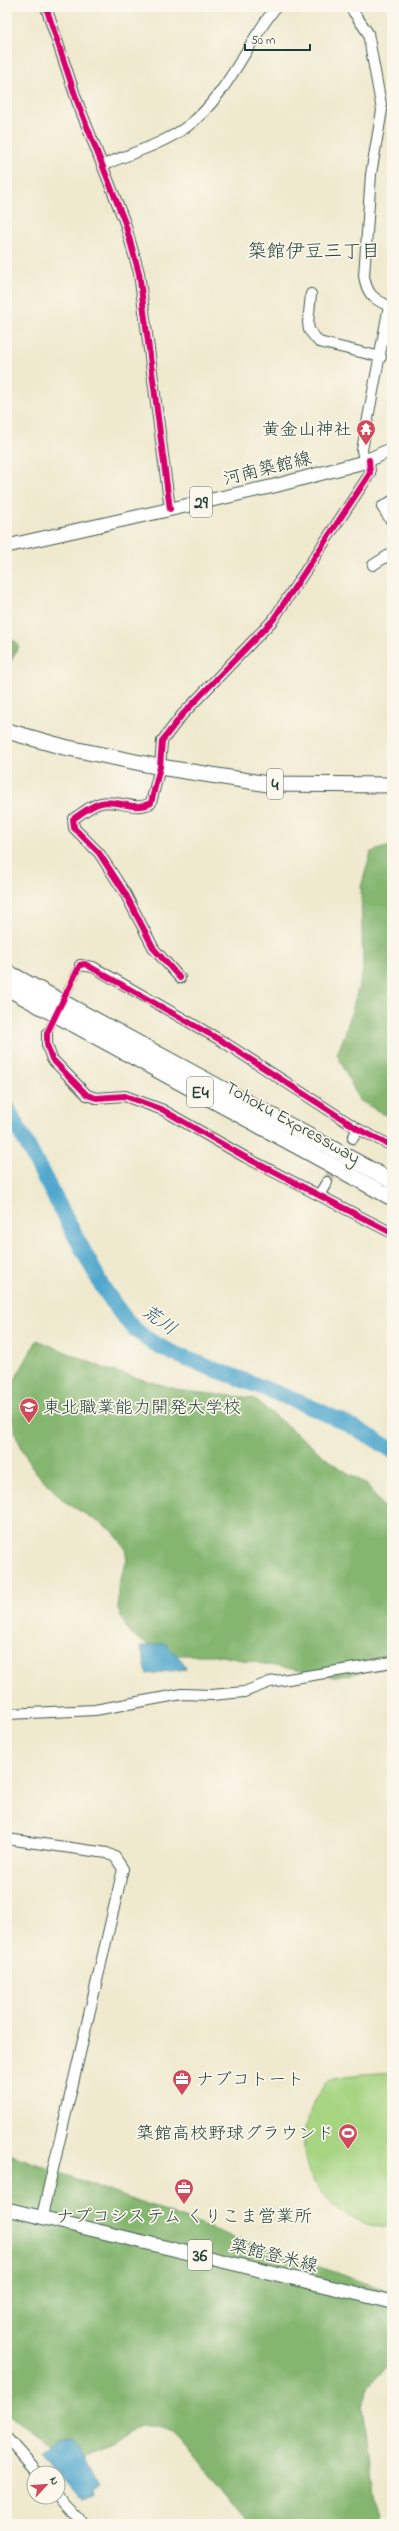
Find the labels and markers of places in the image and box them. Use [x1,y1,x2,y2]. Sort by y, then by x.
place label: 黄金山神社 [262,418,352,444]
temple icon: 黄金山神社 [355,418,377,446]
school or university icon: 東北職業能力開発大学校 [18,1396,40,1424]
place label: 東北職業能力開発大学校 [43,1396,241,1422]
office icon: ナブコトート [171,2068,193,2096]
place label: ナブコトート [196,2068,304,2094]
place label: 築館高校野球グラウンド [136,2122,334,2148]
sports icon: 築館高校野球グラウンド [337,2122,359,2150]
office icon: ナプコシステム くりこま営業所 [173,2177,195,2205]
place label: ナプコシステム くりこま営業所 [56,2205,312,2231]

